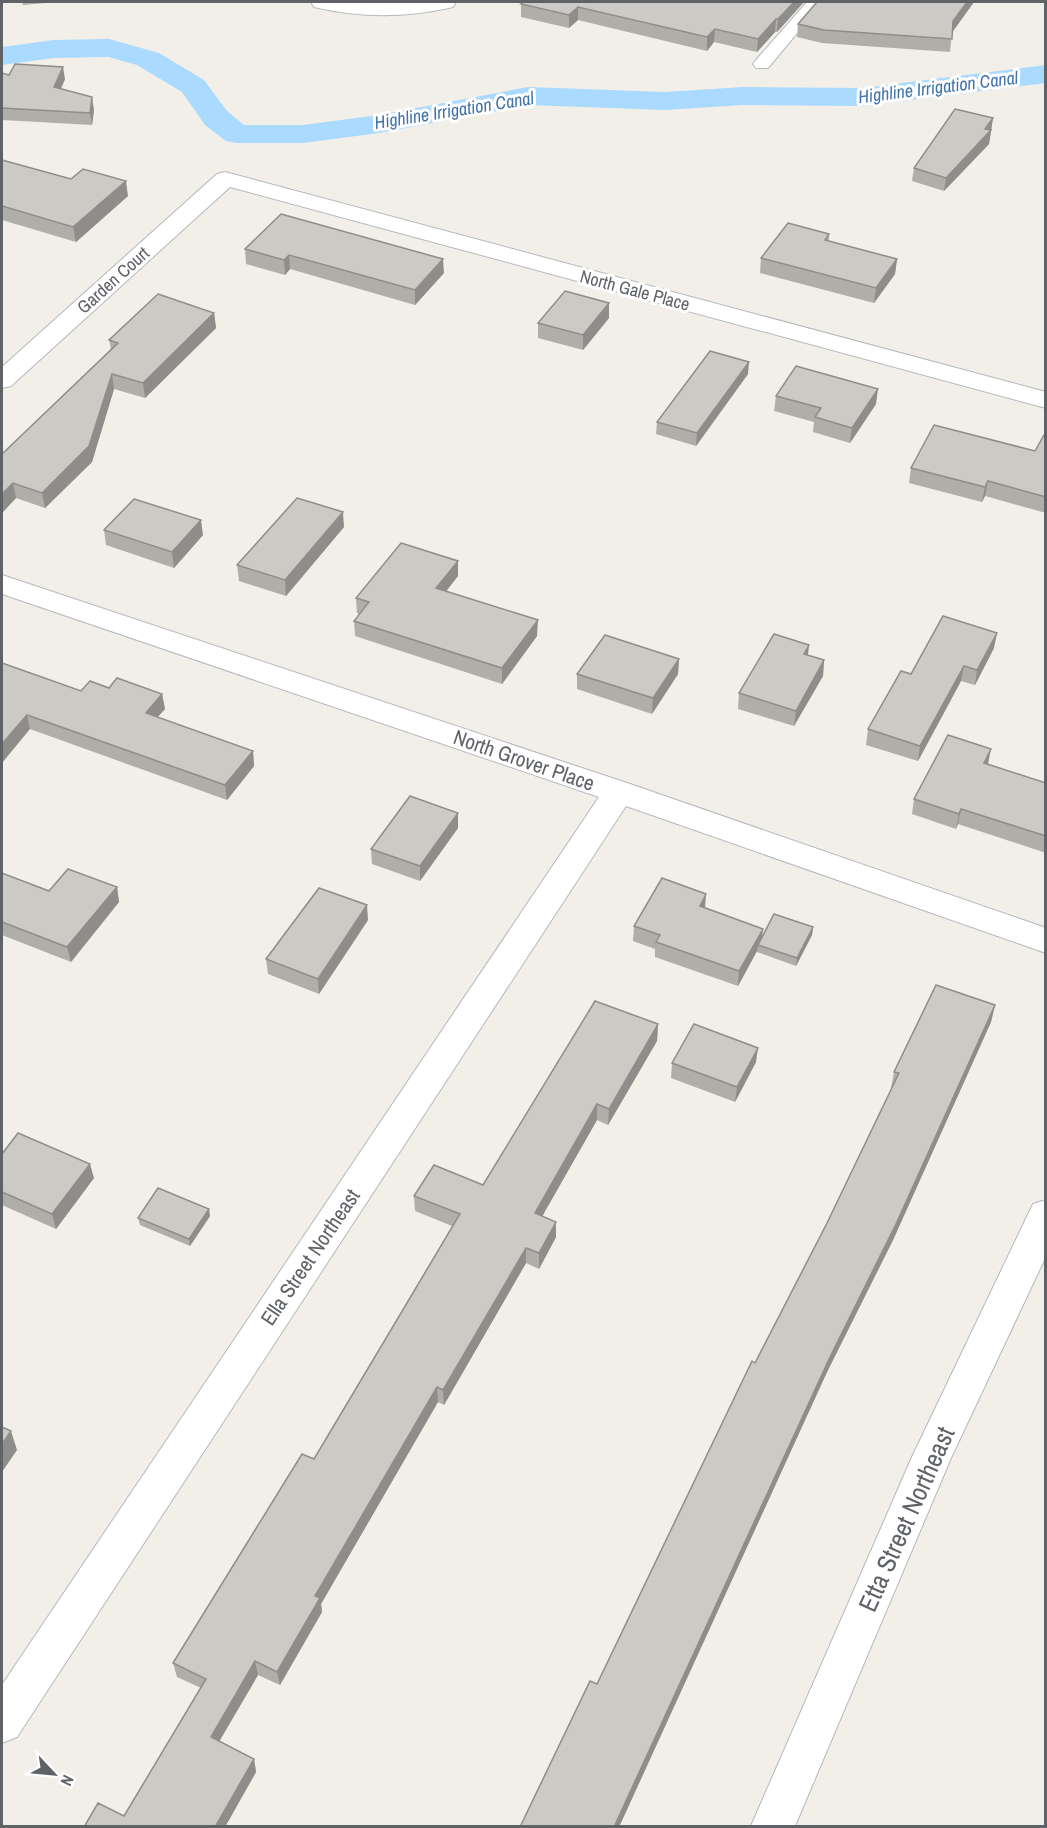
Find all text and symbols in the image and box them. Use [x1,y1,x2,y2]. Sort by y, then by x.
water label: Highline Irrigation Canal [857,65,1020,109]
water label: Highline Irrigation Canal [373,85,536,135]
street label: Garden Court [71,241,155,319]
street label: North Gale Place [577,263,693,317]
street label: North Grover Place [450,722,598,798]
street label: Ella Street Northeast [254,1183,367,1331]
street label: Etta Street Northeast [850,1421,963,1617]
north arrow [24,1744,84,1804]
text: N [56,1771,79,1790]

